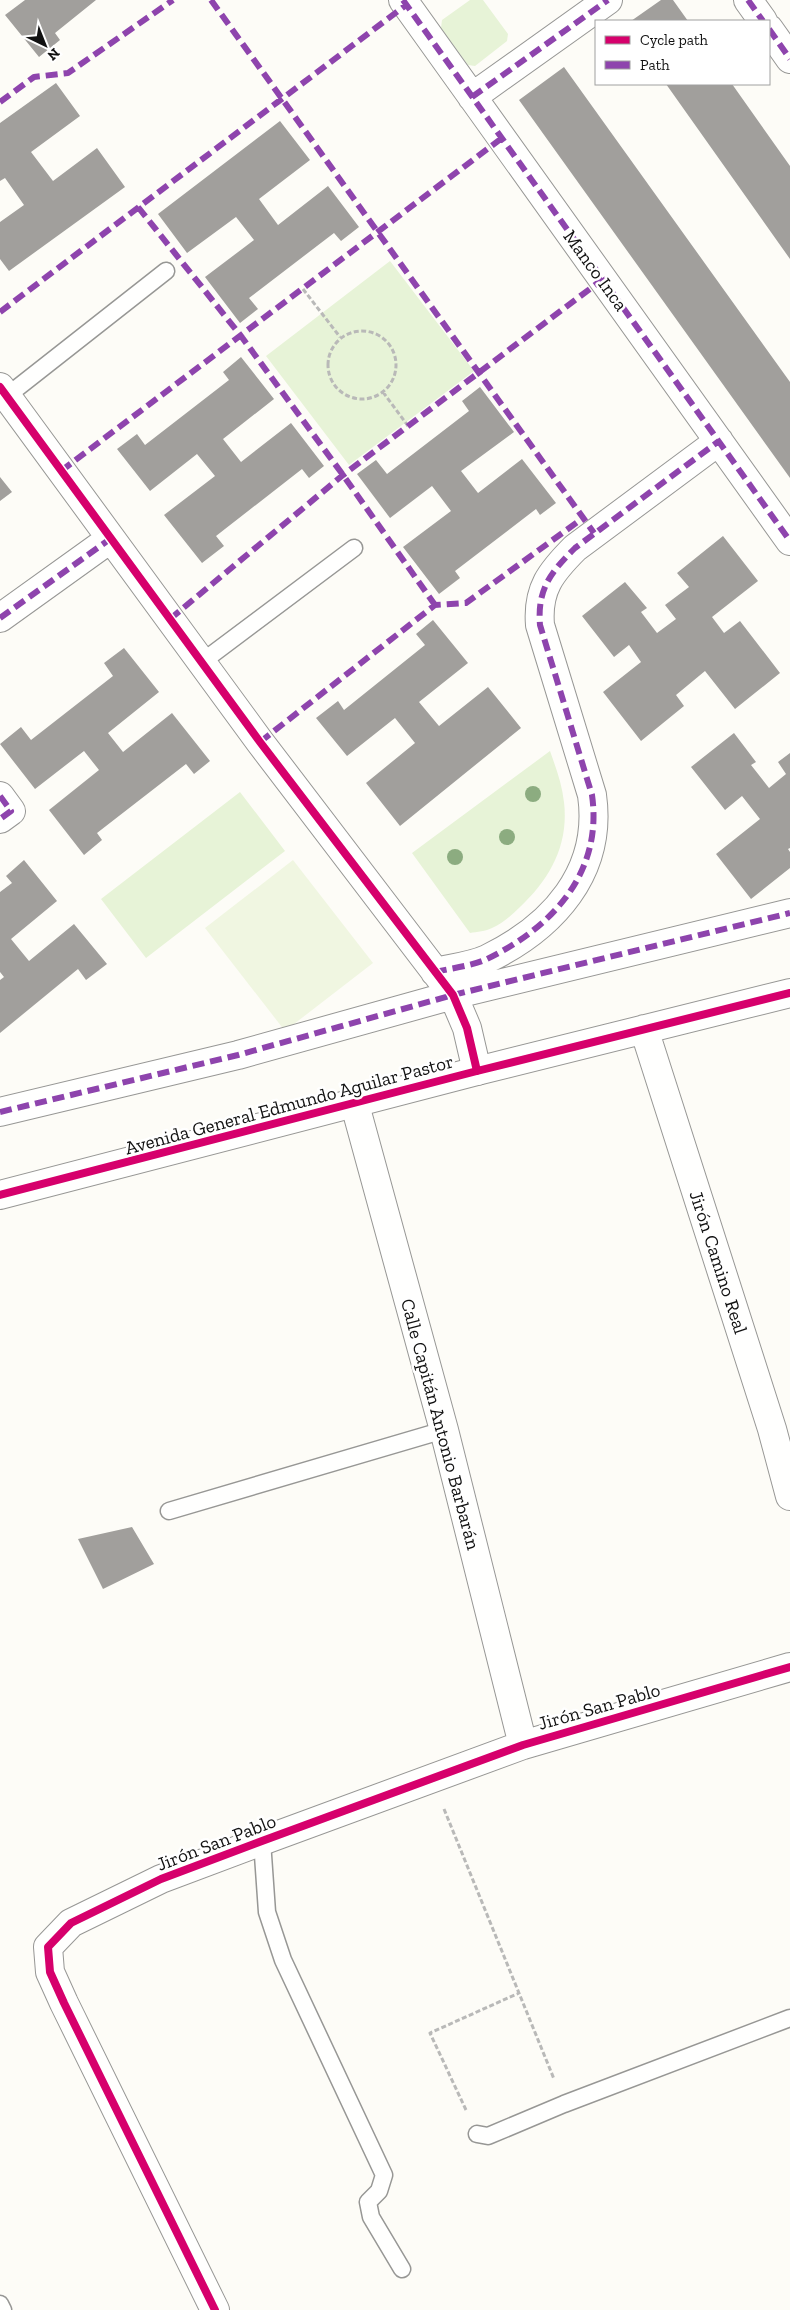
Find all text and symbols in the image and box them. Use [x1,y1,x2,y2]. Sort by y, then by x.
north arrow [20,20,70,70]
legend [595,20,770,85]
text: Cycle path [640,31,709,49]
text: N [44,44,63,64]
text: Path [640,56,670,74]
street label: Manco Inca [559,225,633,315]
street label: Avenida General Edmundo Aguilar Pastor [122,1049,456,1160]
street label: Jirón Camino Real [685,1188,753,1337]
street label: Calle Capitán Antonio Barbarán [396,1296,485,1552]
street label: Jirón San Pablo [535,1678,663,1735]
street label: Jirón San Pablo [153,1809,279,1876]

